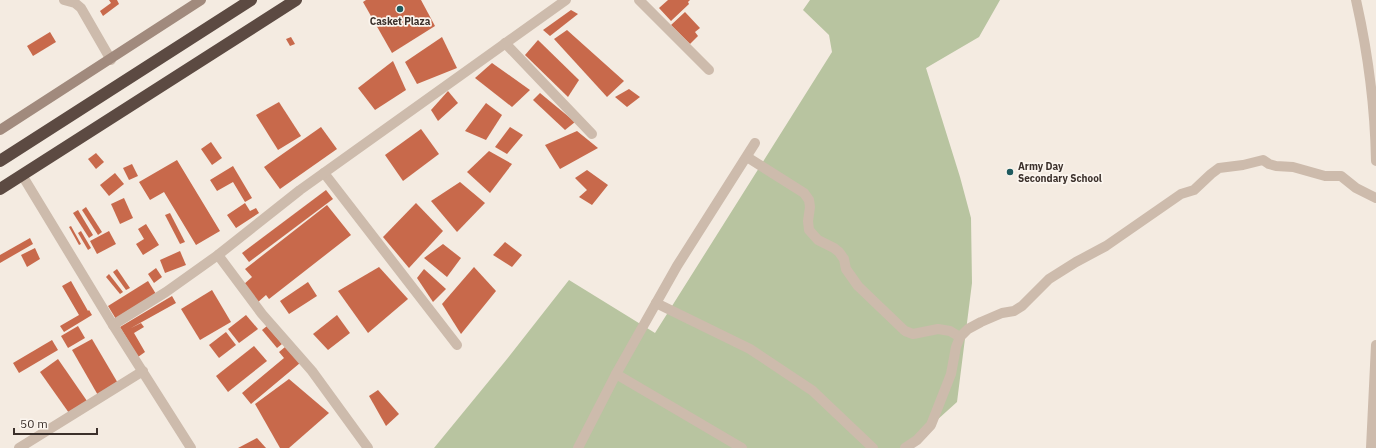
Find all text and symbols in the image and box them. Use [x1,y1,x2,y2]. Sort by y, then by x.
marker: Casket Plaza [395,4,405,14]
place label: Casket Plaza [370,15,431,28]
place label: Army Day Secondary School [1018,160,1102,185]
marker: Army Day Secondary School [1005,167,1015,177]
scale bar [14,410,97,436]
text: 50 m [20,416,48,431]

